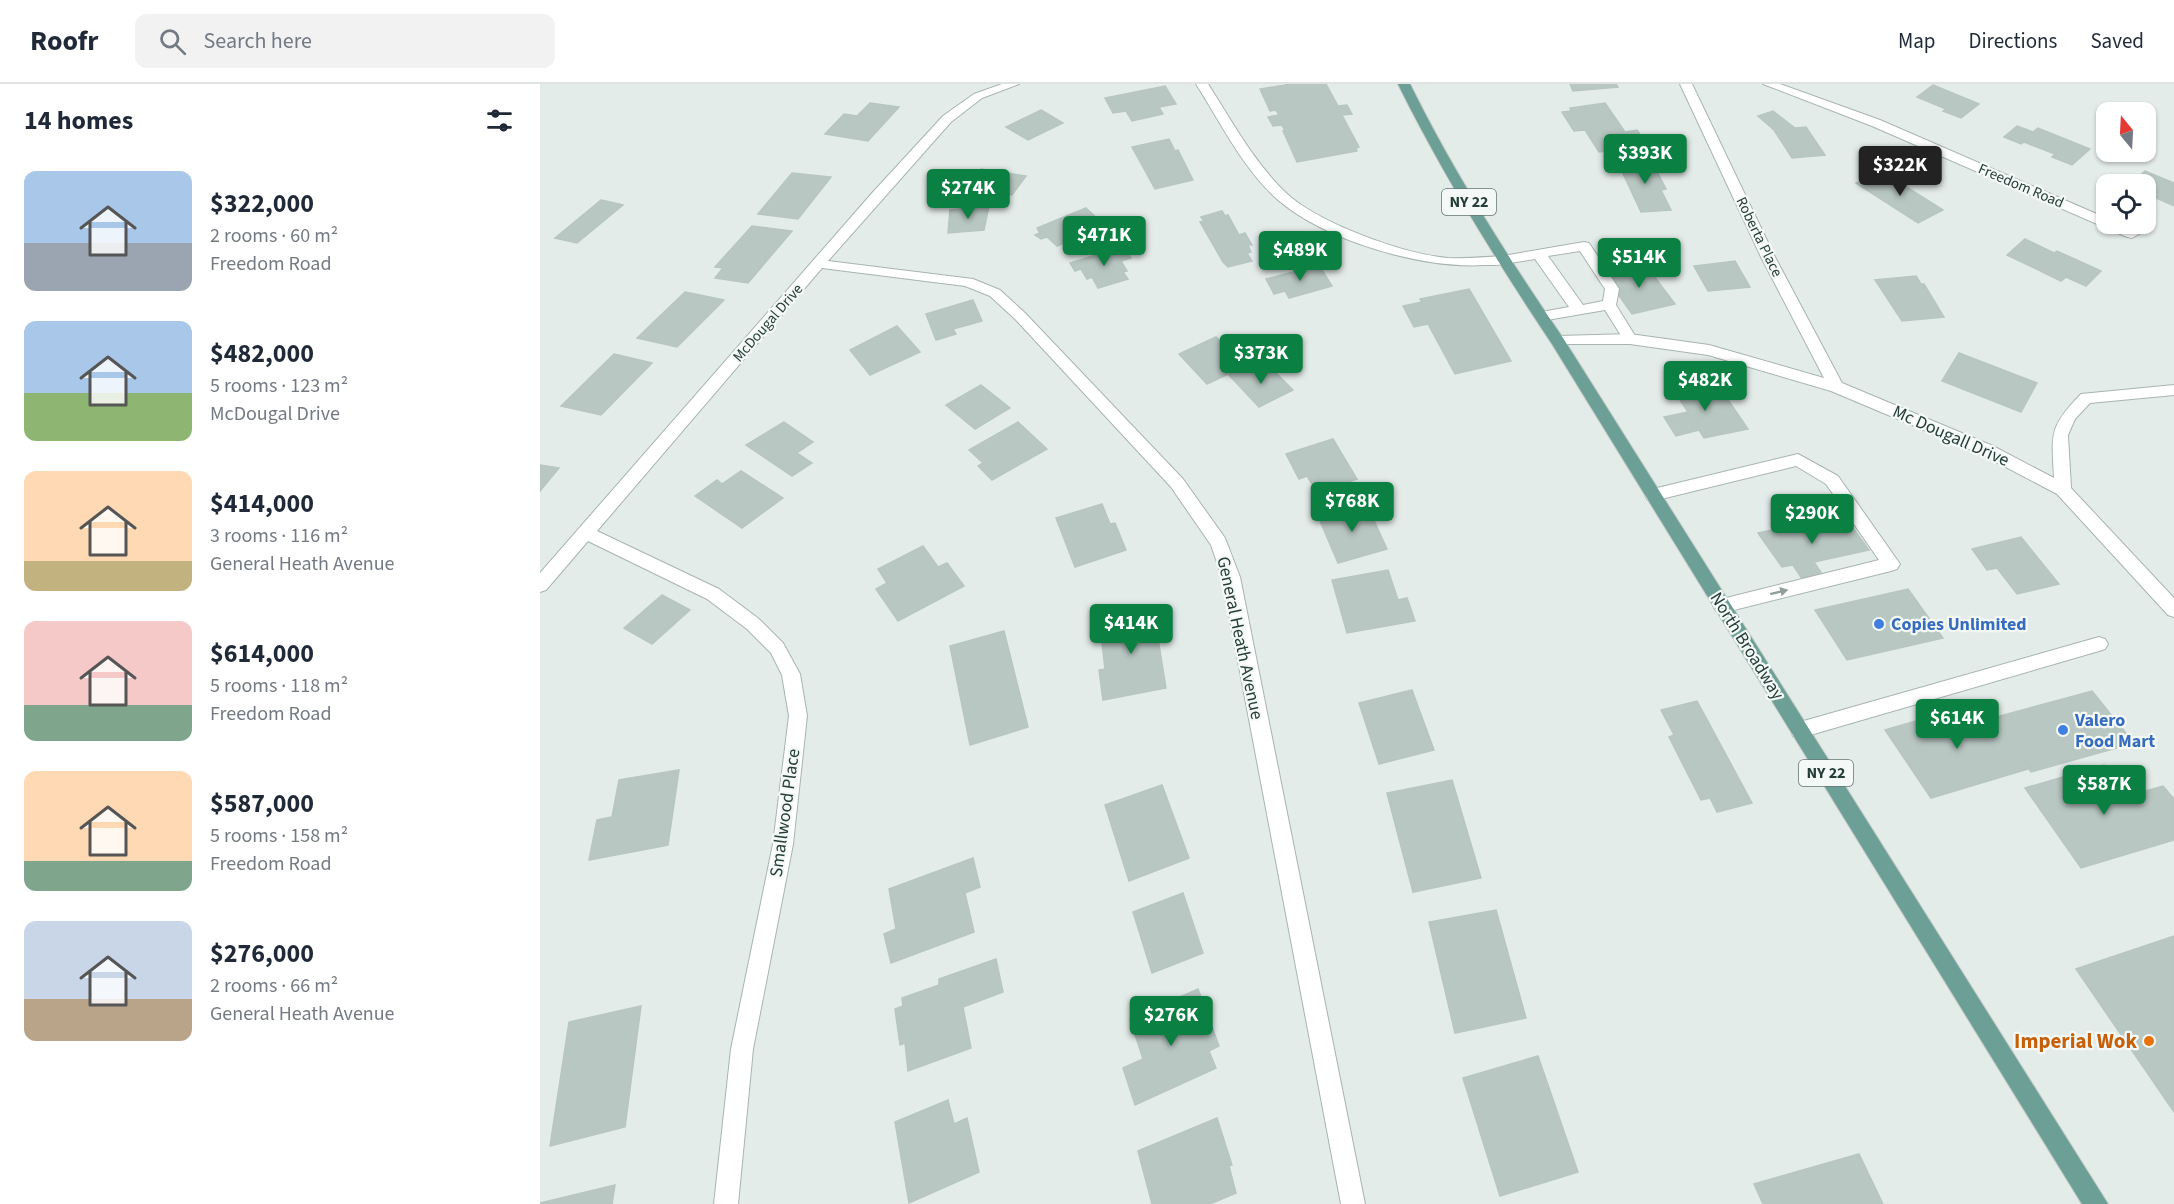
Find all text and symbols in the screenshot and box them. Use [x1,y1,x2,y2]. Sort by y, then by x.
search box [135,14,555,68]
text: Roofr [30,21,99,61]
icon: search [156,25,189,58]
text: Search here [204,25,312,57]
text: Map [1898,26,1936,56]
text: Directions [1969,26,2057,56]
text: Saved [2090,26,2144,56]
text: 14 homes [24,102,133,139]
north arrow [2096,102,2156,162]
map controls [2096,102,2156,234]
icon: filters [483,104,516,137]
pin: $393K [1603,134,1687,185]
text: $393K [1618,139,1672,167]
pin: $322K [1858,146,1942,197]
text: $322K [1873,151,1927,179]
street label: Freedom Road [1975,159,2067,213]
pin: $274K [926,169,1010,220]
text: $274K [941,174,995,202]
button: locate [2096,174,2156,234]
text: $322,000 [210,185,314,222]
road number: NY 22 [1442,189,1496,215]
street label: Roberta Place [1731,193,1787,281]
icon: home [72,195,144,267]
pin: $471K [1062,216,1146,267]
text: $471K [1077,221,1131,249]
text: 2 rooms · 60 m² [210,222,338,250]
pin: $489K [1258,231,1342,282]
text: $489K [1273,236,1327,264]
pin: $514K [1597,238,1681,289]
text: $514K [1612,243,1666,271]
text: Freedom Road [210,250,332,278]
street label: McDougal Drive [728,279,808,367]
pin: $373K [1219,334,1303,385]
text: $482,000 [210,335,314,372]
text: $373K [1234,339,1288,367]
icon: home [72,345,144,417]
pin: $482K [1663,361,1747,412]
text: $482K [1678,366,1732,394]
text: 5 rooms · 123 m² [210,372,348,400]
street label: Mc Dougall Drive [1889,399,2013,473]
text: McDougal Drive [210,400,340,428]
pin: $768K [1310,482,1394,533]
text: $414,000 [210,485,314,522]
text: $768K [1325,487,1379,515]
pin: $290K [1770,494,1854,545]
icon: home [72,495,144,567]
text: $290K [1785,499,1839,527]
text: 3 rooms · 116 m² [210,522,348,550]
text: General Heath Avenue [210,550,395,578]
street label: General Heath Avenue [1211,554,1270,722]
street label: North Broadway [1704,587,1790,705]
one-way arrow [1770,587,1788,597]
pin: $414K [1089,604,1173,655]
text: $414K [1104,609,1158,637]
place label: Copies Unlimited [1891,612,2027,637]
marker: Copies Unlimited [1872,617,1886,631]
text: $614,000 [210,635,314,672]
icon: home [72,645,144,717]
text: 5 rooms · 118 m² [210,672,348,700]
pin: $614K [1915,699,1999,750]
text: Freedom Road [210,700,332,728]
text: $614K [1930,704,1984,732]
place label: Valero Food Mart [2074,708,2155,754]
marker: Valero Food Mart [2056,723,2070,737]
street label: Smallwood Place [764,747,806,879]
road number: NY 22 [1799,760,1853,786]
pin: $587K [2062,765,2146,816]
text: $587K [2077,770,2131,798]
text: $587,000 [210,785,314,822]
icon: home [72,795,144,867]
text: 5 rooms · 158 m² [210,822,348,850]
text: Freedom Road [210,850,332,878]
text: $276,000 [210,935,314,972]
icon: home [72,945,144,1017]
text: 2 rooms · 66 m² [210,972,338,1000]
pin: $276K [1129,996,1213,1047]
text: General Heath Avenue [210,1000,395,1028]
text: $276K [1144,1001,1198,1029]
place label: Imperial Wok [2014,1026,2137,1056]
marker: Imperial Wok [2142,1034,2156,1048]

